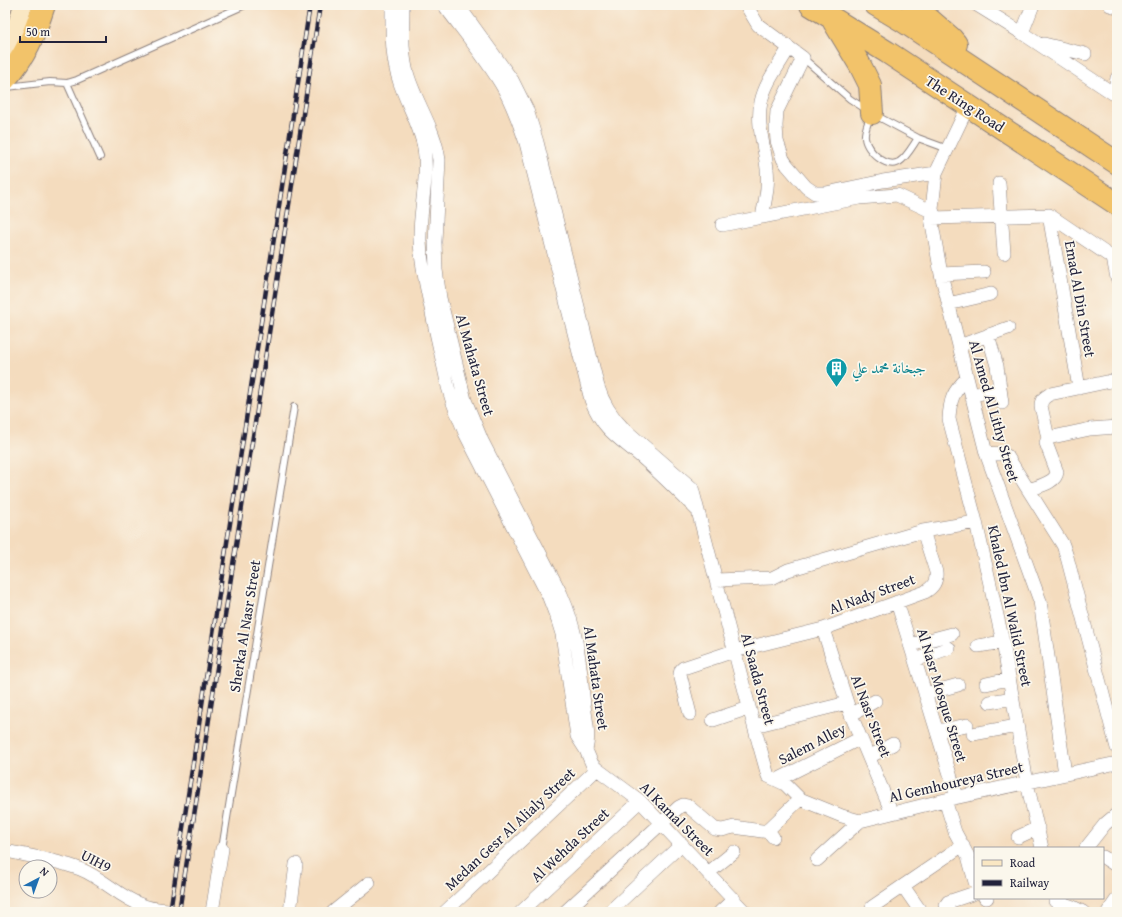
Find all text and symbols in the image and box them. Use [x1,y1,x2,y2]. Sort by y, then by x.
scale bar [20,18,106,44]
text: 50 m [26,23,50,40]
street label: The Ring Road [922,70,1009,137]
street label: Emad Al Din Street [1060,239,1101,359]
street label: Al Mahata Street [451,311,500,419]
street label: Al Amed Al Lithy Street [964,337,1025,485]
building icon: جبخانة محمد علي [824,355,850,388]
place label: جبخانة محمد علي [852,357,926,382]
street label: Khaled Ibn Al Walid Street [983,523,1038,689]
street label: Sherka Al Nasr Street [224,557,265,694]
street label: Al Nady Street [826,568,918,619]
street label: Al Mahata Street [579,624,614,732]
street label: Al Nasr Mosque Street [912,625,973,765]
street label: Al Saada Street [736,631,781,728]
street label: Al Nasr Street [846,671,897,761]
street label: Salem Alley [774,717,850,770]
street label: Al Gemhoureya Street [887,756,1026,807]
street label: Medan Gesr Al Alialy Street [440,762,580,895]
street label: Al Kamal Street [635,777,720,861]
street label: Al Wehda Street [526,802,614,887]
street label: UIH9 [77,844,115,877]
legend [974,847,1104,899]
text: Road [1010,854,1036,871]
north arrow [18,859,58,899]
text: N [37,863,53,880]
text: Railway [1010,874,1049,891]

